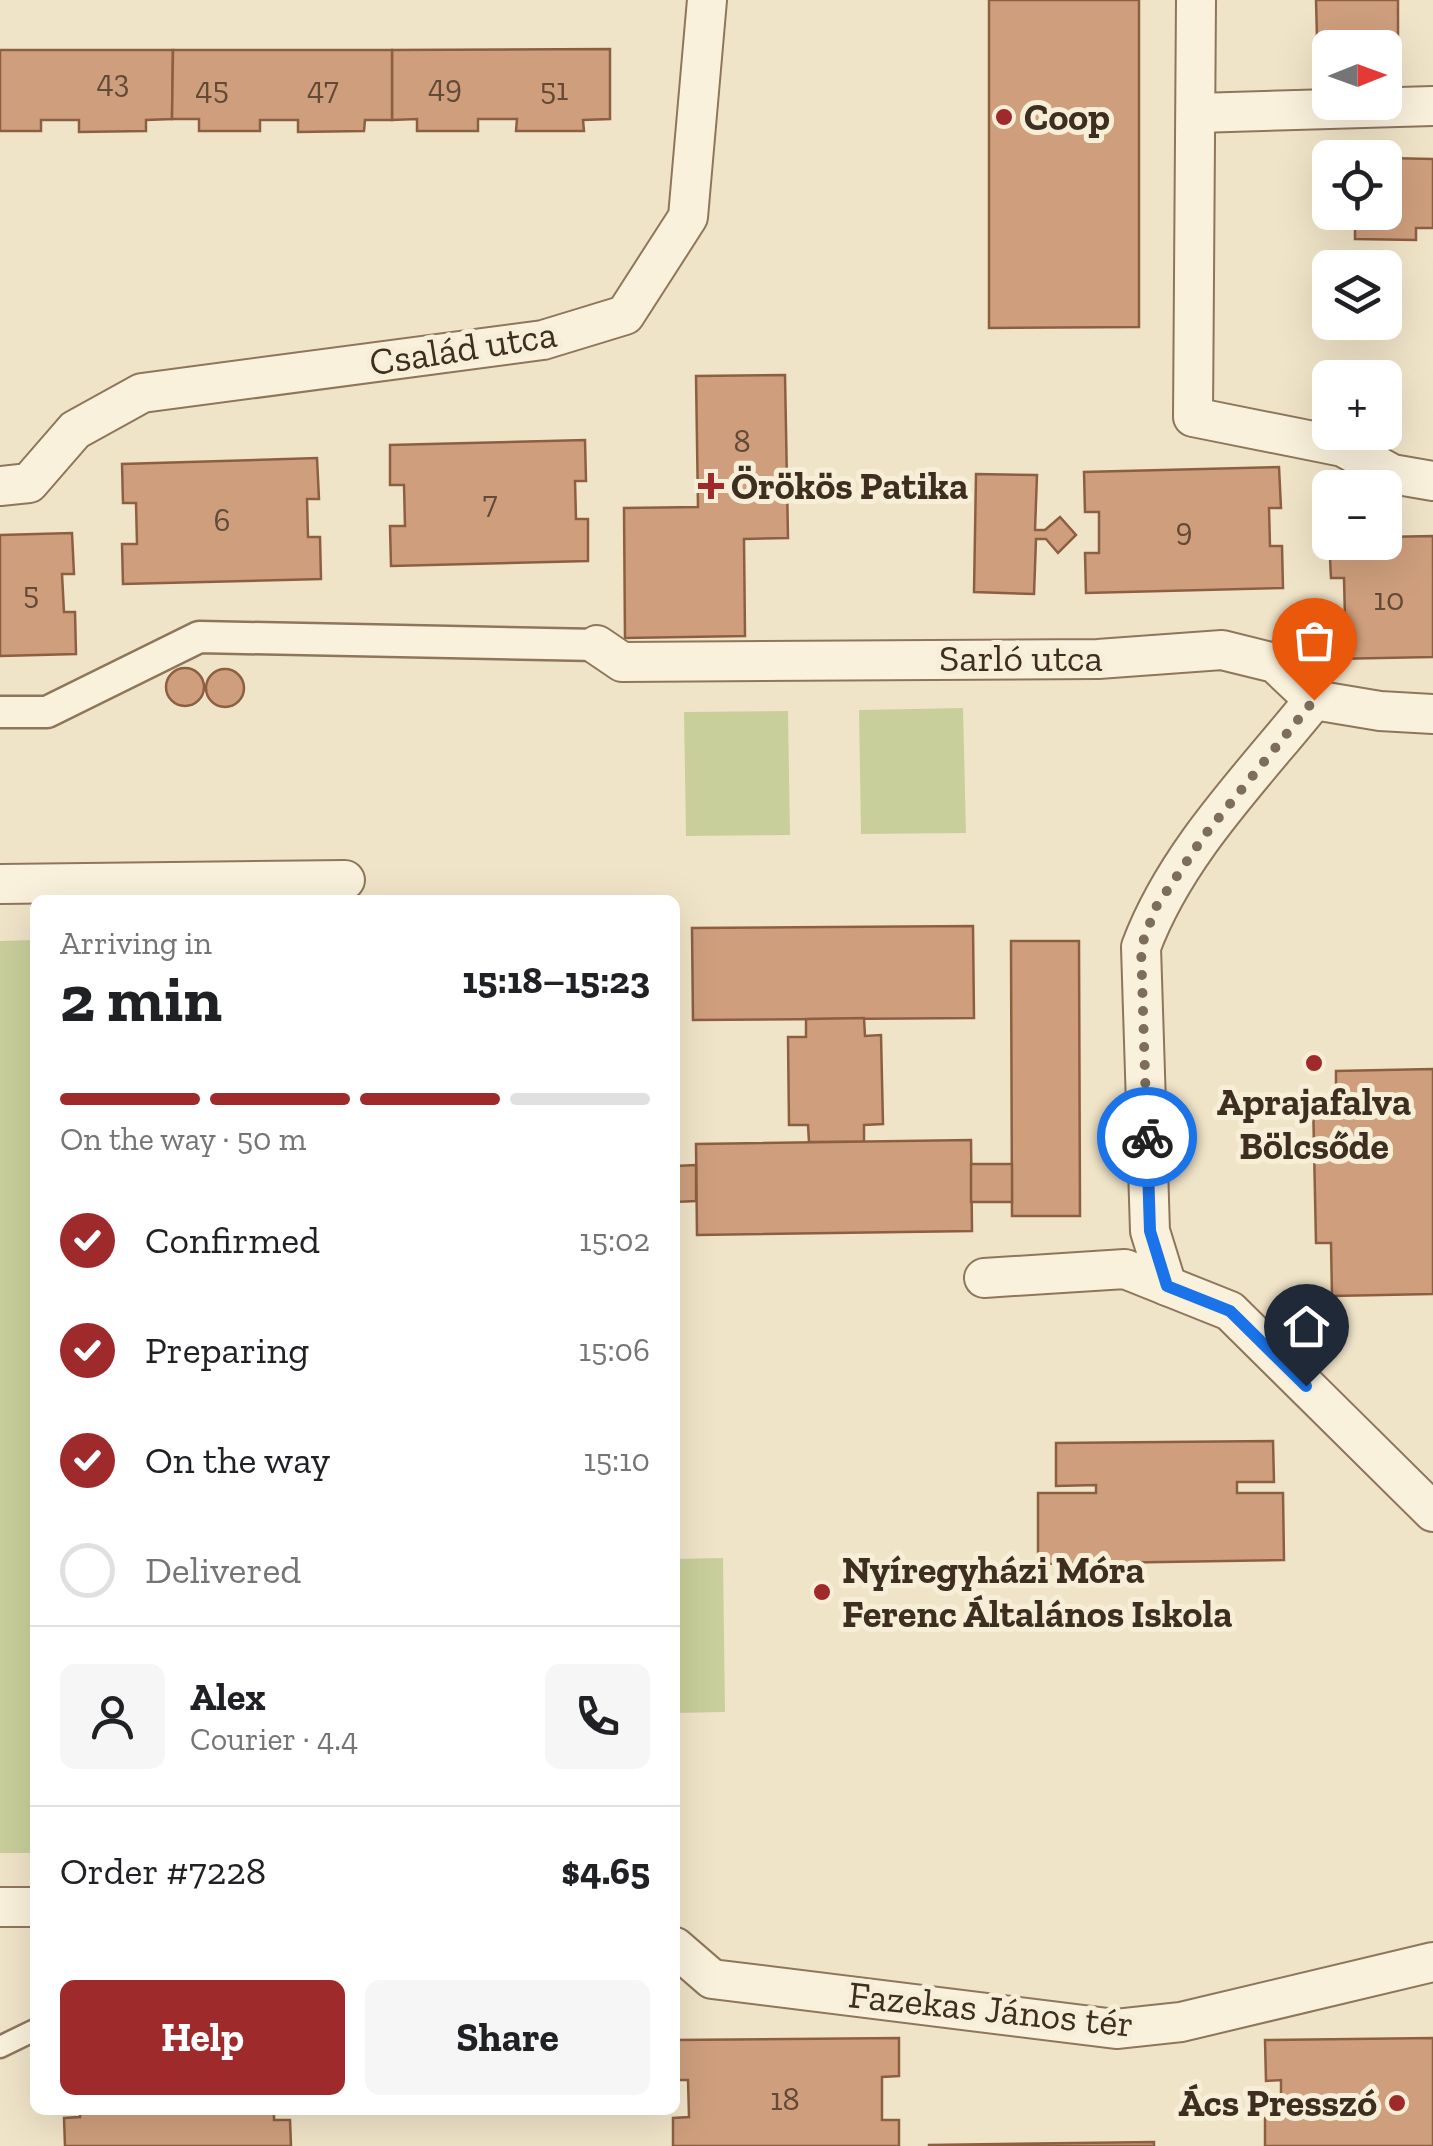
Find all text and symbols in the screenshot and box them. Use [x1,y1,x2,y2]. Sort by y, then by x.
north arrow [1312,30,1402,120]
map controls [1312,30,1402,560]
house number: 43 [97,62,129,100]
house number: 49 [428,67,462,105]
house number: 45 [195,69,229,107]
house number: 47 [307,69,339,107]
house number: 51 [540,70,568,108]
place label: Coop [1024,94,1110,140]
marker: Coop [993,106,1015,128]
button: locate [1312,140,1402,230]
button: layers [1312,250,1402,340]
street label: Család utca [366,311,560,385]
button: + [1312,360,1402,450]
house number: 8 [733,422,751,460]
place label: Örökös Patika [731,463,968,509]
button: − [1312,470,1402,560]
marker: Örökös Patika [700,475,722,497]
house number: 7 [482,483,498,521]
house number: 6 [214,501,231,539]
house number: 9 [1176,510,1193,548]
house number: 5 [23,574,39,612]
house number: 10 [1374,580,1404,618]
pin [1272,598,1357,701]
icon: bag [1287,613,1342,668]
street label: Sarló utca [939,635,1103,681]
text: Arriving in [60,924,212,962]
text: 15:18–15:23 [462,957,650,1003]
text: 2 min [60,960,222,1038]
marker: Aprajafalva Bölcsőde [1303,1052,1325,1074]
place label: Aprajafalva Bölcsőde [1217,1079,1411,1169]
courier [1097,1087,1197,1187]
icon: bike [1120,1110,1175,1165]
text: On the way · 50 m [60,1120,306,1158]
icon: check [60,1213,115,1268]
text: Confirmed [145,1217,320,1263]
text: 15:02 [579,1221,650,1259]
pin [1264,1284,1349,1387]
icon: home [1279,1299,1334,1354]
icon: check [60,1323,115,1378]
text: Preparing [145,1327,309,1373]
text: 15:06 [579,1331,650,1369]
icon: check [60,1433,115,1488]
text: On the way [145,1437,330,1483]
text: 15:10 [583,1441,650,1479]
text: Delivered [145,1547,301,1593]
place label: Nyíregyházi Móra Ferenc Általános Iskola [842,1547,1232,1637]
marker: Nyíregyházi Móra Ferenc Általános Iskola [811,1581,833,1603]
button: person [60,1664,165,1769]
button: phone [545,1664,650,1769]
text: Alex [190,1674,266,1720]
text: Courier · 4.4 [190,1720,358,1758]
text: Order #7228 [60,1848,266,1894]
text: $4.65 [561,1848,650,1894]
street label: Fazekas János tér [846,1971,1136,2047]
button: Help [60,1980,345,2095]
button: Share [365,1980,650,2095]
house number: 18 [770,2080,800,2118]
place label: Ács Presszó [1178,2080,1377,2126]
marker: Ács Presszó [1386,2092,1408,2114]

